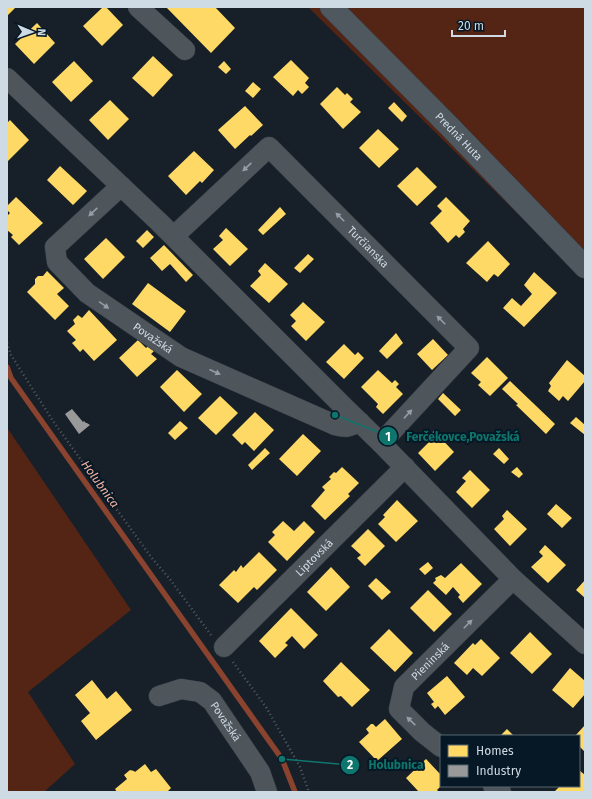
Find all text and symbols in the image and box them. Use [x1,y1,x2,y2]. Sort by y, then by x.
north arrow [12,12,52,52]
scale bar [452,12,505,38]
text: 20 m [458,19,484,33]
text: N [35,28,48,36]
street label: Predná Huta [432,110,485,163]
one-way arrow [242,163,252,172]
one-way arrow [87,208,98,217]
one-way arrow [335,212,345,222]
street label: Turčianska [345,224,391,271]
one-way arrow [99,301,109,309]
one-way arrow [436,315,446,324]
street label: Považská [130,320,175,356]
one-way arrow [209,369,221,375]
one-way arrow [403,409,413,419]
callout: Ferčekovce,Považská [378,424,527,448]
text: 1 [385,430,391,444]
text: Ferčekovce,Považská [406,430,520,444]
water label: Holubnica [78,458,122,510]
street label: Liptovská [293,537,336,579]
one-way arrow [463,619,473,629]
street label: Pieninská [409,640,452,683]
street label: Považská [207,699,243,744]
one-way arrow [406,717,416,726]
legend [440,735,580,787]
text: Homes [476,744,514,758]
callout: Holubnica [340,753,432,777]
text: 2 [347,758,353,772]
text: Holubnica [368,758,424,772]
text: Industry [476,764,521,778]

